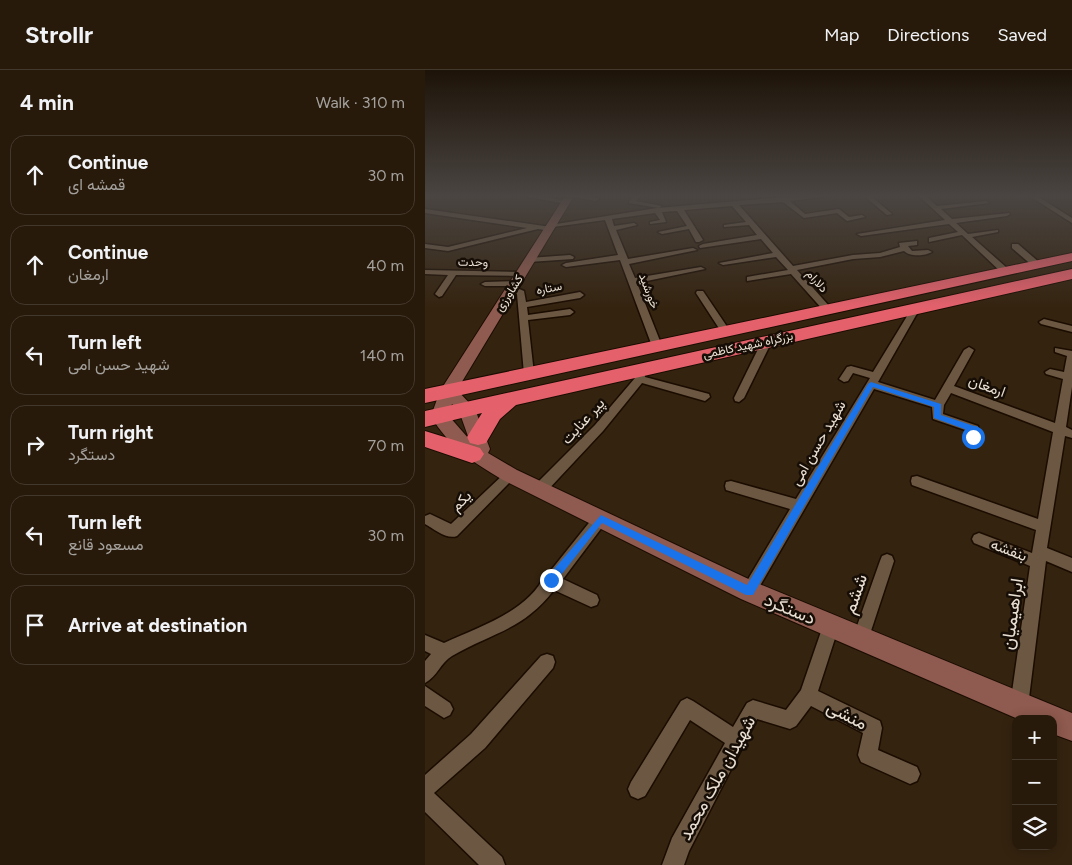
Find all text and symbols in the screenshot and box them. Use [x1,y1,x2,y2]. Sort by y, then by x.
text: Strollr [25,20,93,49]
text: Map [824,24,859,46]
text: Directions [887,24,969,46]
text: Saved [997,24,1047,46]
text: 4 min [20,90,74,115]
text: Walk · 310 m [316,93,405,112]
text: Continue [68,151,148,174]
icon: ahead [21,161,49,189]
text: 30 m [367,166,404,185]
text: قمشه ای [68,175,125,194]
text: Continue [68,241,148,264]
icon: ahead [21,251,49,279]
street label: وحدت [458,255,488,270]
text: 40 m [366,256,404,275]
text: ارمغان [68,265,109,284]
street label: دلارام [802,267,831,296]
street label: خورشید [635,271,662,311]
street label: کشاورزی [492,272,527,314]
street label: ستاره [535,279,563,298]
street label: بزرگراه شهید کاظمی [702,329,795,362]
text: Turn left [68,331,142,354]
icon: left [21,341,49,369]
text: 140 m [360,346,404,365]
text: شهید حسن امی [68,355,170,374]
street label: ارمغان [966,371,1008,401]
street label: پیر عنایت [558,394,609,449]
street label: شهید حسن امی [786,397,851,489]
text: Turn right [68,421,154,444]
route start [962,426,985,449]
icon: right [21,431,49,459]
text: 70 m [368,436,404,455]
text: دستگرد [68,445,115,464]
street label: یکم [447,487,476,516]
text: Turn left [68,511,142,534]
icon: left [21,521,49,549]
text: 30 m [367,526,404,545]
text: مسعود قانع [68,535,144,554]
street label: بنفشه [988,535,1030,565]
route end [540,569,563,592]
street label: ششم [838,571,873,617]
street label: ابراهیمیان [996,577,1028,651]
street label: دستگرد [761,589,819,629]
icon: arrive [21,611,49,639]
text: Arrive at destination [68,614,247,637]
street label: منشی [823,696,871,734]
street label: شهیدان ملک محمد [674,712,760,844]
map controls [1012,715,1057,850]
button: + [1012,715,1057,760]
button: − [1012,760,1057,805]
button: layers [1012,805,1057,850]

